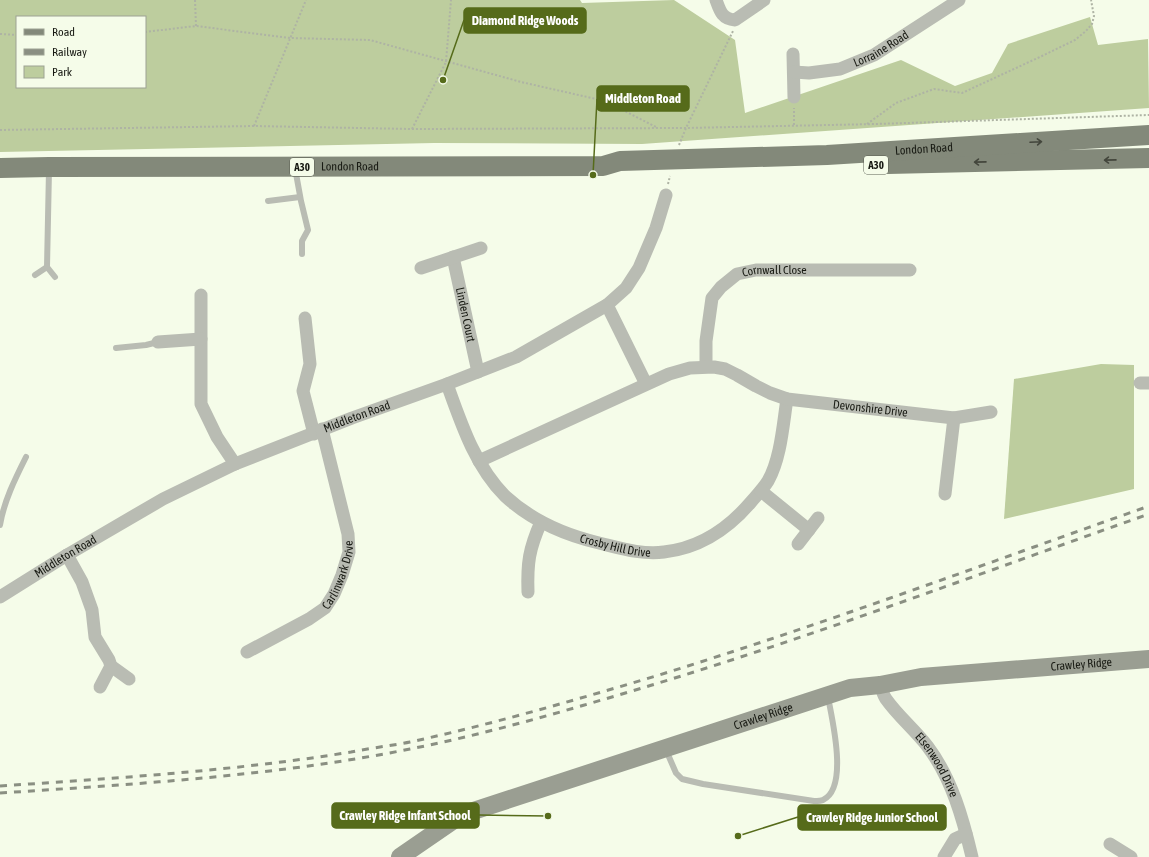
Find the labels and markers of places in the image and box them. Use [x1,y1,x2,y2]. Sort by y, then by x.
callout: Diamond Ridge Woods [464,8,586,33]
callout: Middleton Road [597,86,689,111]
callout: Crawley Ridge Infant School [332,803,479,828]
callout: Crawley Ridge Junior School [798,805,946,830]

